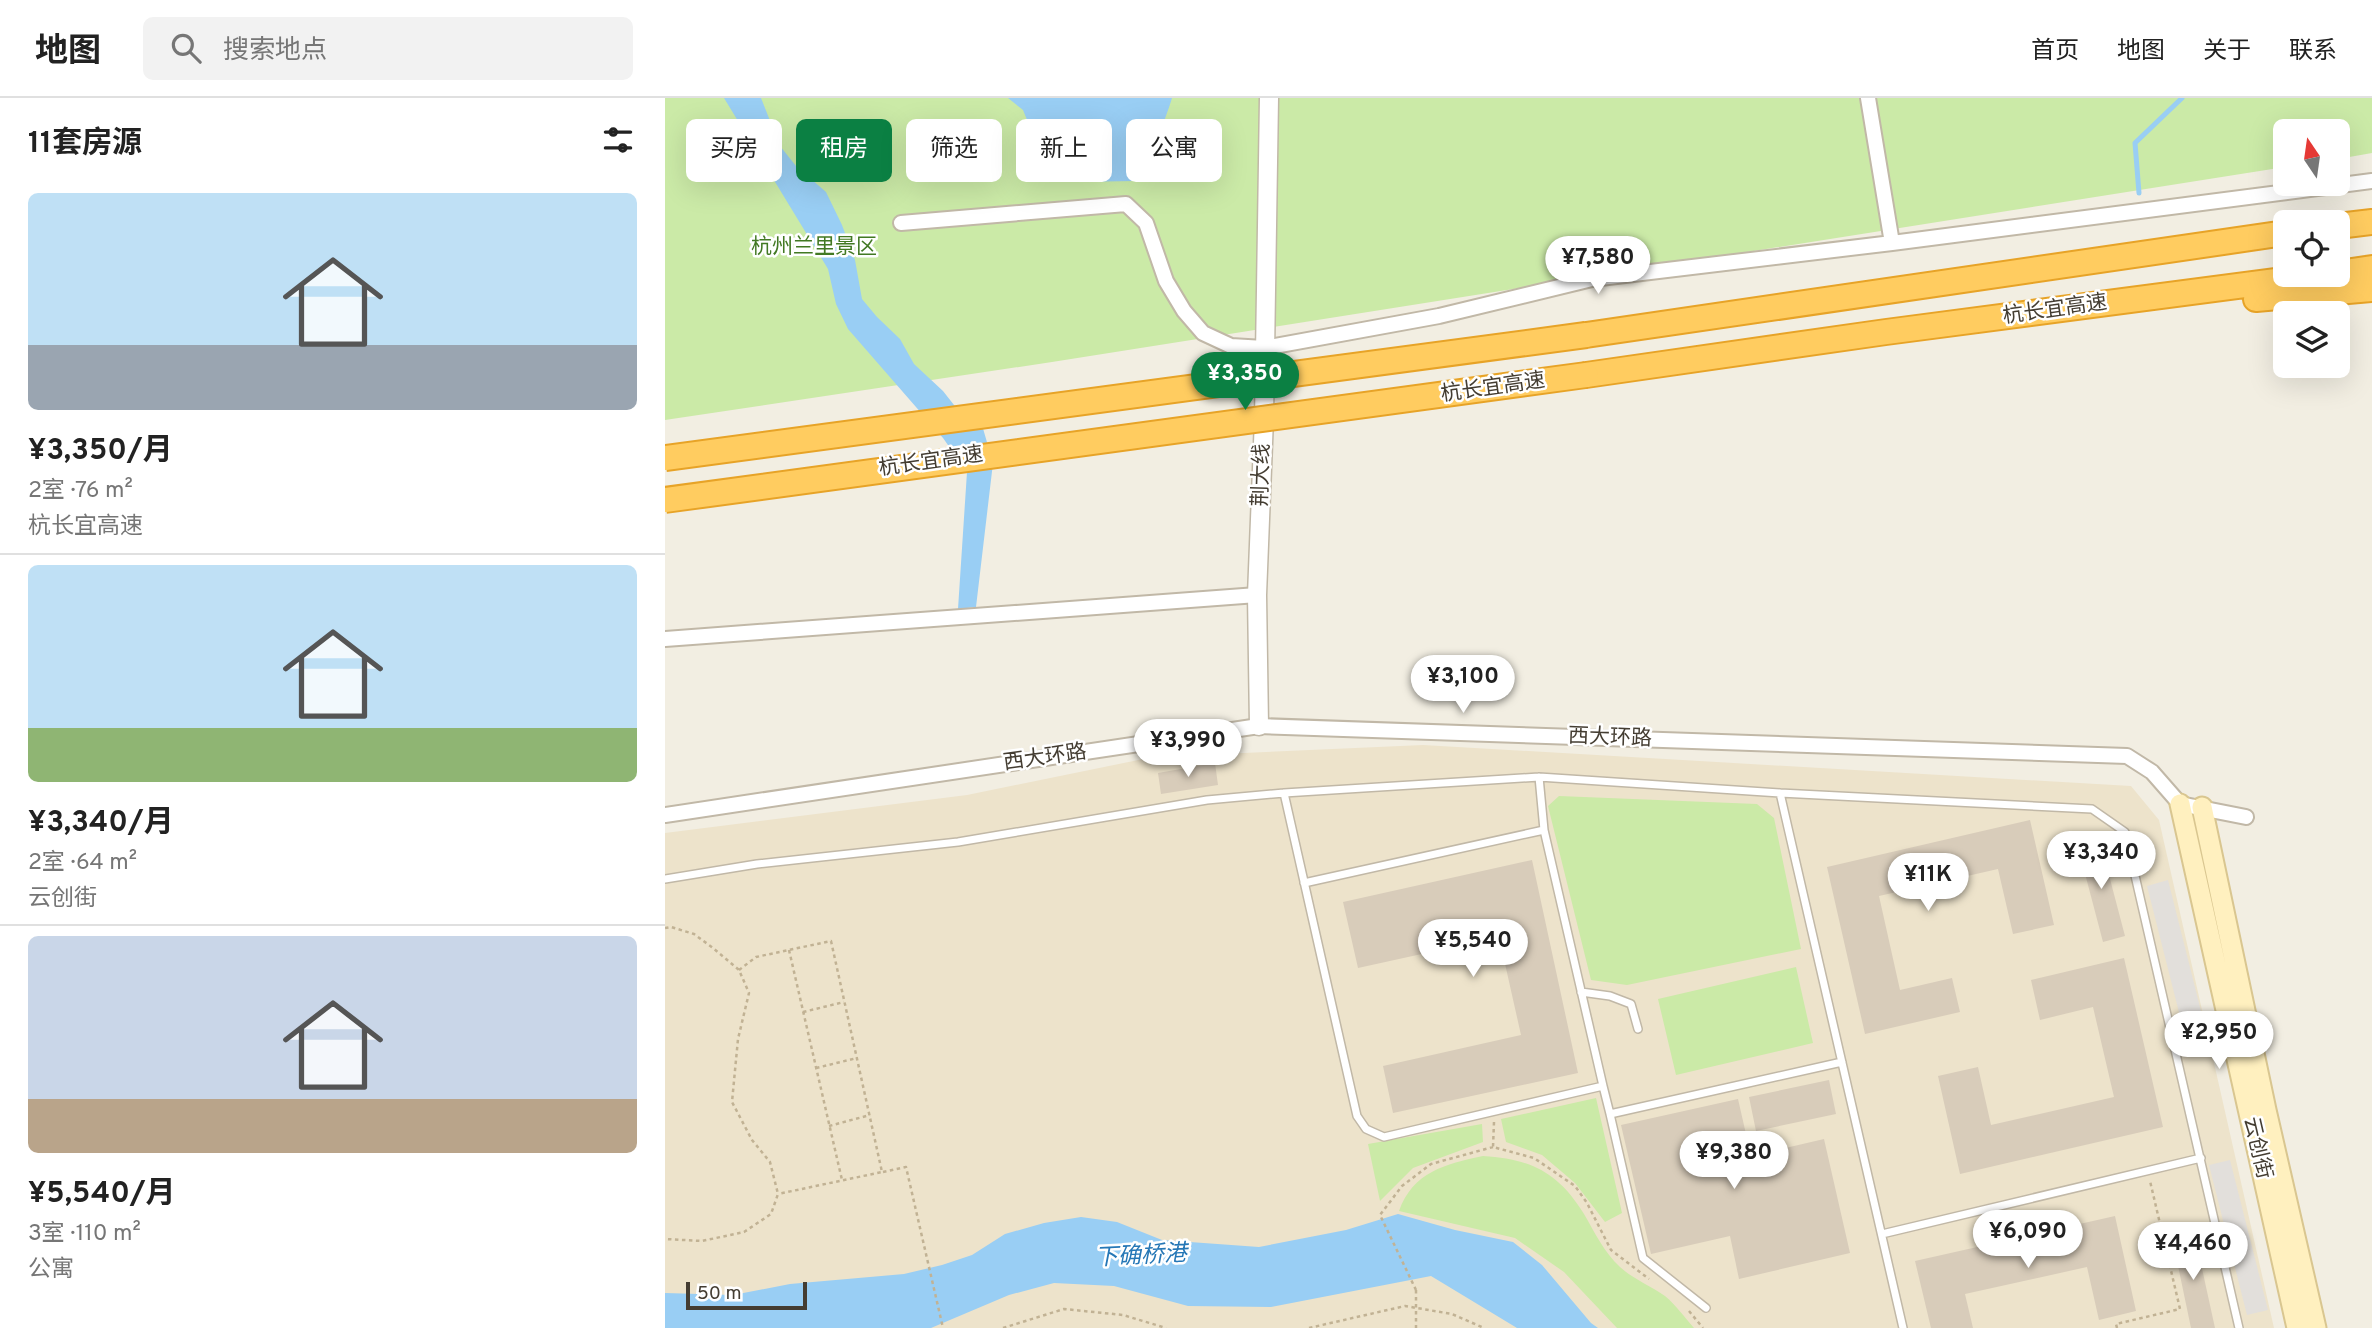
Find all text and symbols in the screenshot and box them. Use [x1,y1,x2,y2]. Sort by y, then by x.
search box [143,17,633,80]
icon: search [167,29,205,67]
text: 地图 [35,32,101,74]
text: 搜索地点 [223,35,327,68]
text: 首页 [2031,37,2079,67]
text: 地图 [2117,37,2165,67]
text: 关于 [2203,37,2251,67]
text: 联系 [2289,37,2337,67]
chip: 买房 [686,119,782,182]
chip: 租房 [796,119,892,182]
chip: 筛选 [906,119,1002,182]
chip: 新上 [1016,119,1112,182]
chip: 公寓 [1126,119,1222,182]
north arrow [2273,119,2350,196]
map controls [2273,119,2350,378]
icon: filters [599,121,637,159]
text: 11套房源 [28,126,142,163]
button: locate [2273,210,2350,287]
park label: 杭州兰里景区 [751,234,877,261]
pin: ¥7,580 [1541,236,1655,296]
icon: home [270,239,396,365]
text: ¥7,580 [1561,244,1635,273]
street label: 杭长宜高速 [2001,289,2109,331]
button: layers [2273,301,2350,378]
pin: ¥3,350 [1188,352,1302,412]
text: ¥3,350 [1207,360,1283,389]
street label: 杭长宜高速 [1439,367,1547,409]
text: ¥3,350/月 [28,433,173,470]
street label: 杭长宜高速 [877,441,985,483]
street label: 荆大线 [1247,443,1277,507]
text: 2室 · 76 m² [28,477,133,506]
text: 杭长宜高速 [28,513,143,542]
icon: home [270,611,396,737]
pin: ¥3,100 [1406,656,1520,715]
text: ¥3,100 [1427,663,1499,692]
pin: ¥3,990 [1131,720,1245,779]
street label: 西大环路 [1568,723,1652,753]
text: ¥3,990 [1150,727,1226,756]
street label: 西大环路 [1002,739,1088,777]
text: ¥3,340/月 [28,805,174,842]
pin: ¥3,340 [2044,832,2158,891]
text: ¥3,340 [2063,839,2139,868]
text: 2室 · 64 m² [28,849,137,878]
pin: ¥11K [1887,854,1969,913]
text: ¥11K [1904,861,1952,890]
text: 云创街 [28,885,97,914]
pin: ¥5,540 [1416,920,1530,979]
text: ¥5,540 [1434,927,1512,956]
icon: home [270,982,396,1108]
pin: ¥2,950 [2162,1012,2276,1071]
text: ¥2,950 [2180,1019,2258,1048]
street label: 云创街 [2237,1114,2277,1182]
pin: ¥9,380 [1677,1132,1791,1191]
text: ¥9,380 [1696,1139,1772,1168]
text: ¥5,540/月 [28,1176,176,1213]
pin: ¥6,090 [1971,1210,2085,1270]
text: ¥6,090 [1989,1218,2067,1247]
text: 3室 · 110 m² [28,1220,141,1249]
pin: ¥4,460 [2136,1222,2250,1282]
text: ¥4,460 [2154,1230,2232,1259]
water label: 下确桥港 [1094,1240,1191,1274]
text: 公寓 [28,1256,74,1285]
scale bar [686,1279,807,1311]
text: 50 m [697,1282,742,1306]

